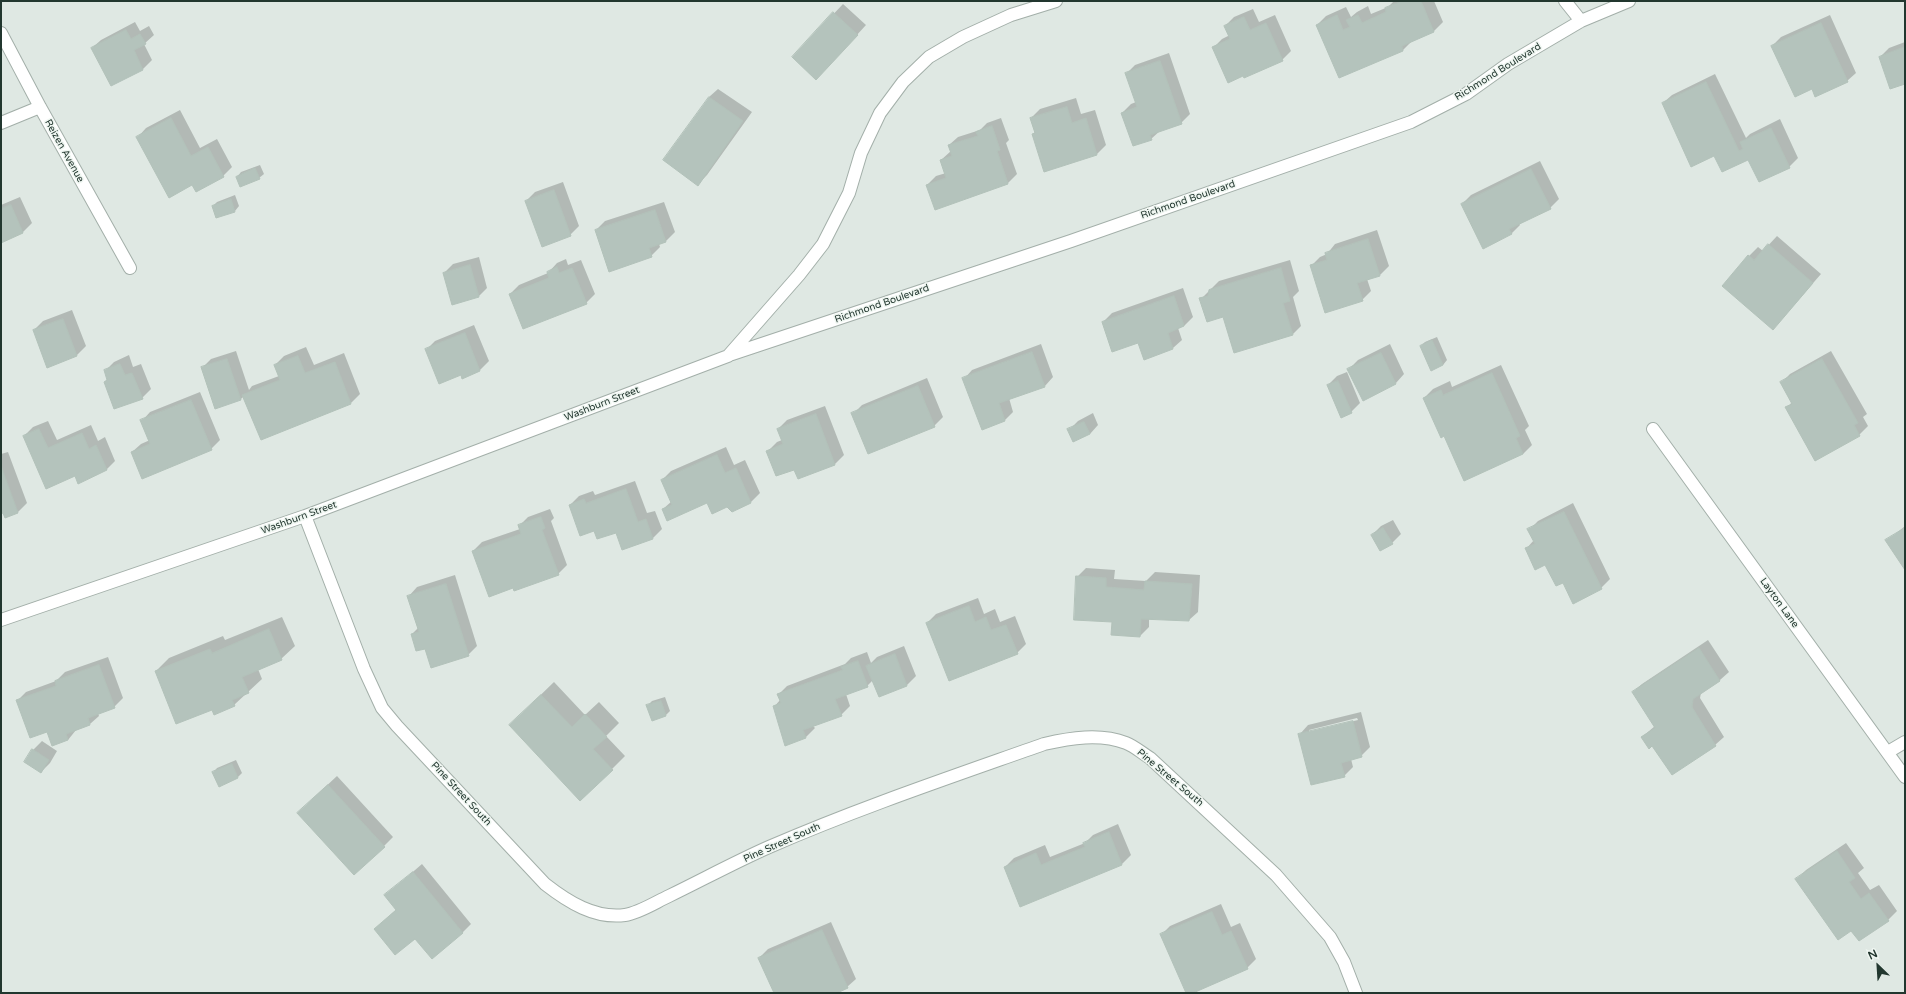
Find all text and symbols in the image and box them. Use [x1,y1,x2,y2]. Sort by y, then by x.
street label: Richmond Boulevard [1453,41,1543,103]
street label: Reizen Avenue [42,117,86,185]
street label: Richmond Boulevard [1139,178,1237,222]
street label: Richmond Boulevard [833,282,931,326]
street label: Washburn Street [563,384,641,424]
street label: Washburn Street [259,499,339,537]
street label: Layton Lane [1757,576,1801,630]
street label: Pine Street South [1134,747,1206,809]
street label: Pine Street South [428,760,494,828]
street label: Pine Street South [742,821,822,865]
north arrow [1858,946,1898,986]
text: N [1866,947,1879,962]

